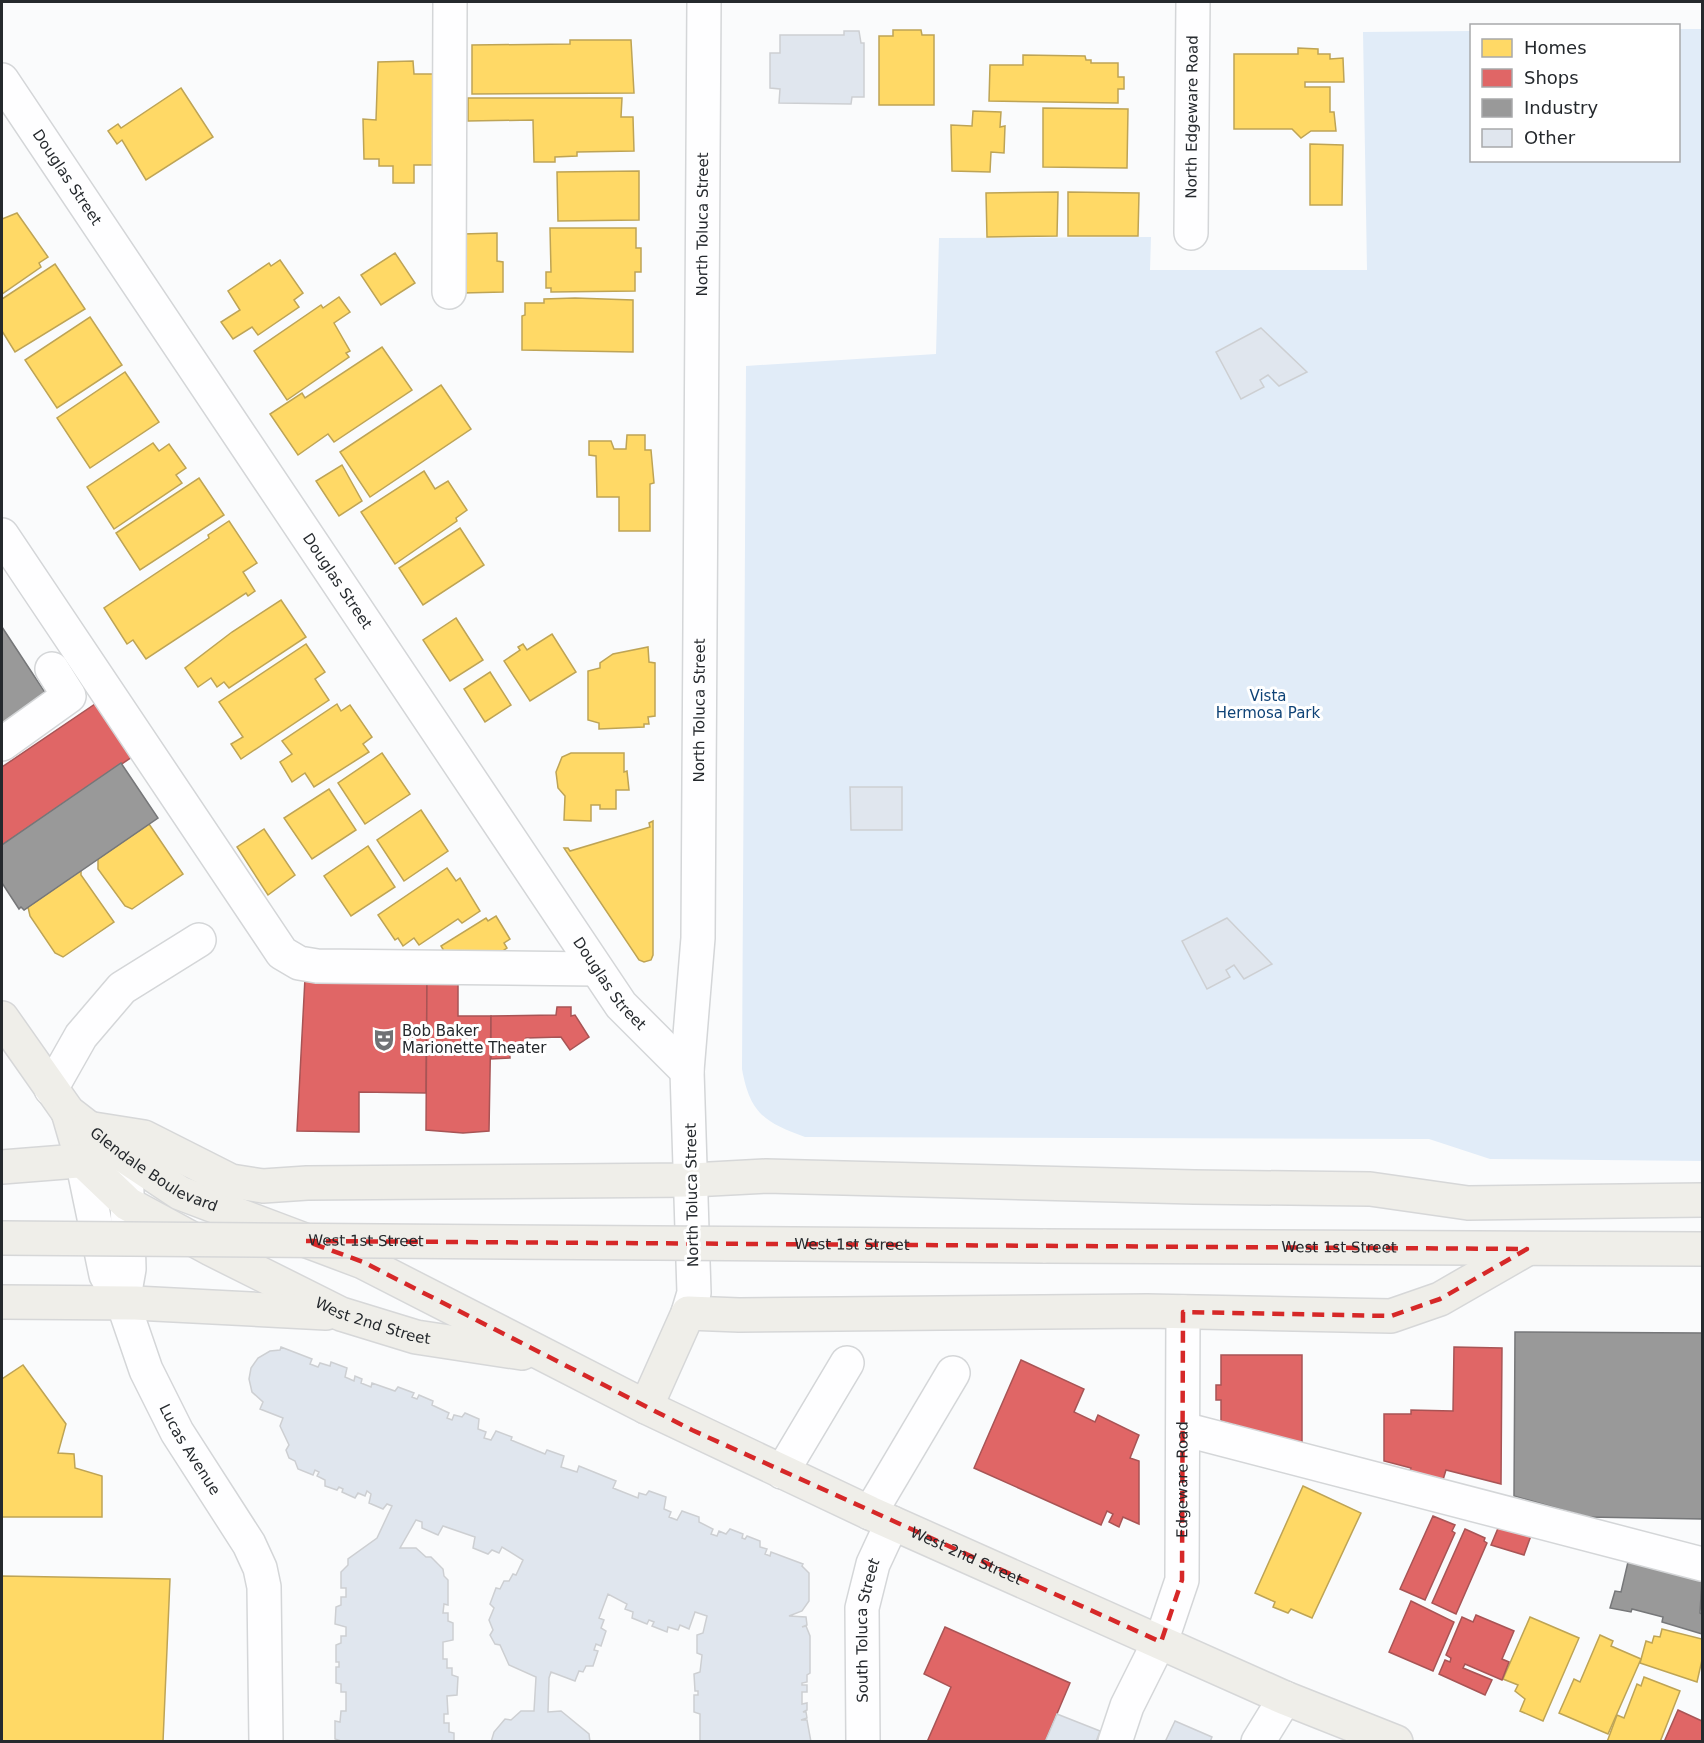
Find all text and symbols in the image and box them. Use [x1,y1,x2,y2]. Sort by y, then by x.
legend [1470,24,1680,162]
street label: North Edgeware Road [1182,35,1202,199]
text: Homes [1524,37,1587,58]
text: Shops [1524,67,1579,88]
text: Industry [1524,97,1598,118]
street label: Douglas Street [29,126,106,229]
text: Other [1524,127,1576,148]
street label: North Toluca Street [693,152,712,297]
street label: Douglas Street [299,530,376,633]
street label: North Toluca Street [690,638,709,783]
park label: Vista Hermosa Park [1216,687,1321,722]
street label: Douglas Street [569,934,650,1034]
place label: Bob Baker Marionette Theater [402,1022,547,1057]
theatre icon: Bob Baker Marionette Theater [371,1027,397,1053]
street label: North Toluca Street [682,1123,702,1267]
street label: Glendale Boulevard [87,1124,220,1215]
street label: West 1st Street [308,1231,424,1250]
street label: West 1st Street [794,1235,910,1254]
street label: West 1st Street [1281,1238,1397,1257]
street label: West 2nd Street [312,1294,432,1348]
street label: Lucas Avenue [155,1401,224,1499]
street label: Edgeware Road [1173,1421,1192,1538]
street label: West 2nd Street [908,1523,1025,1589]
street label: South Toluca Street [853,1555,884,1703]

